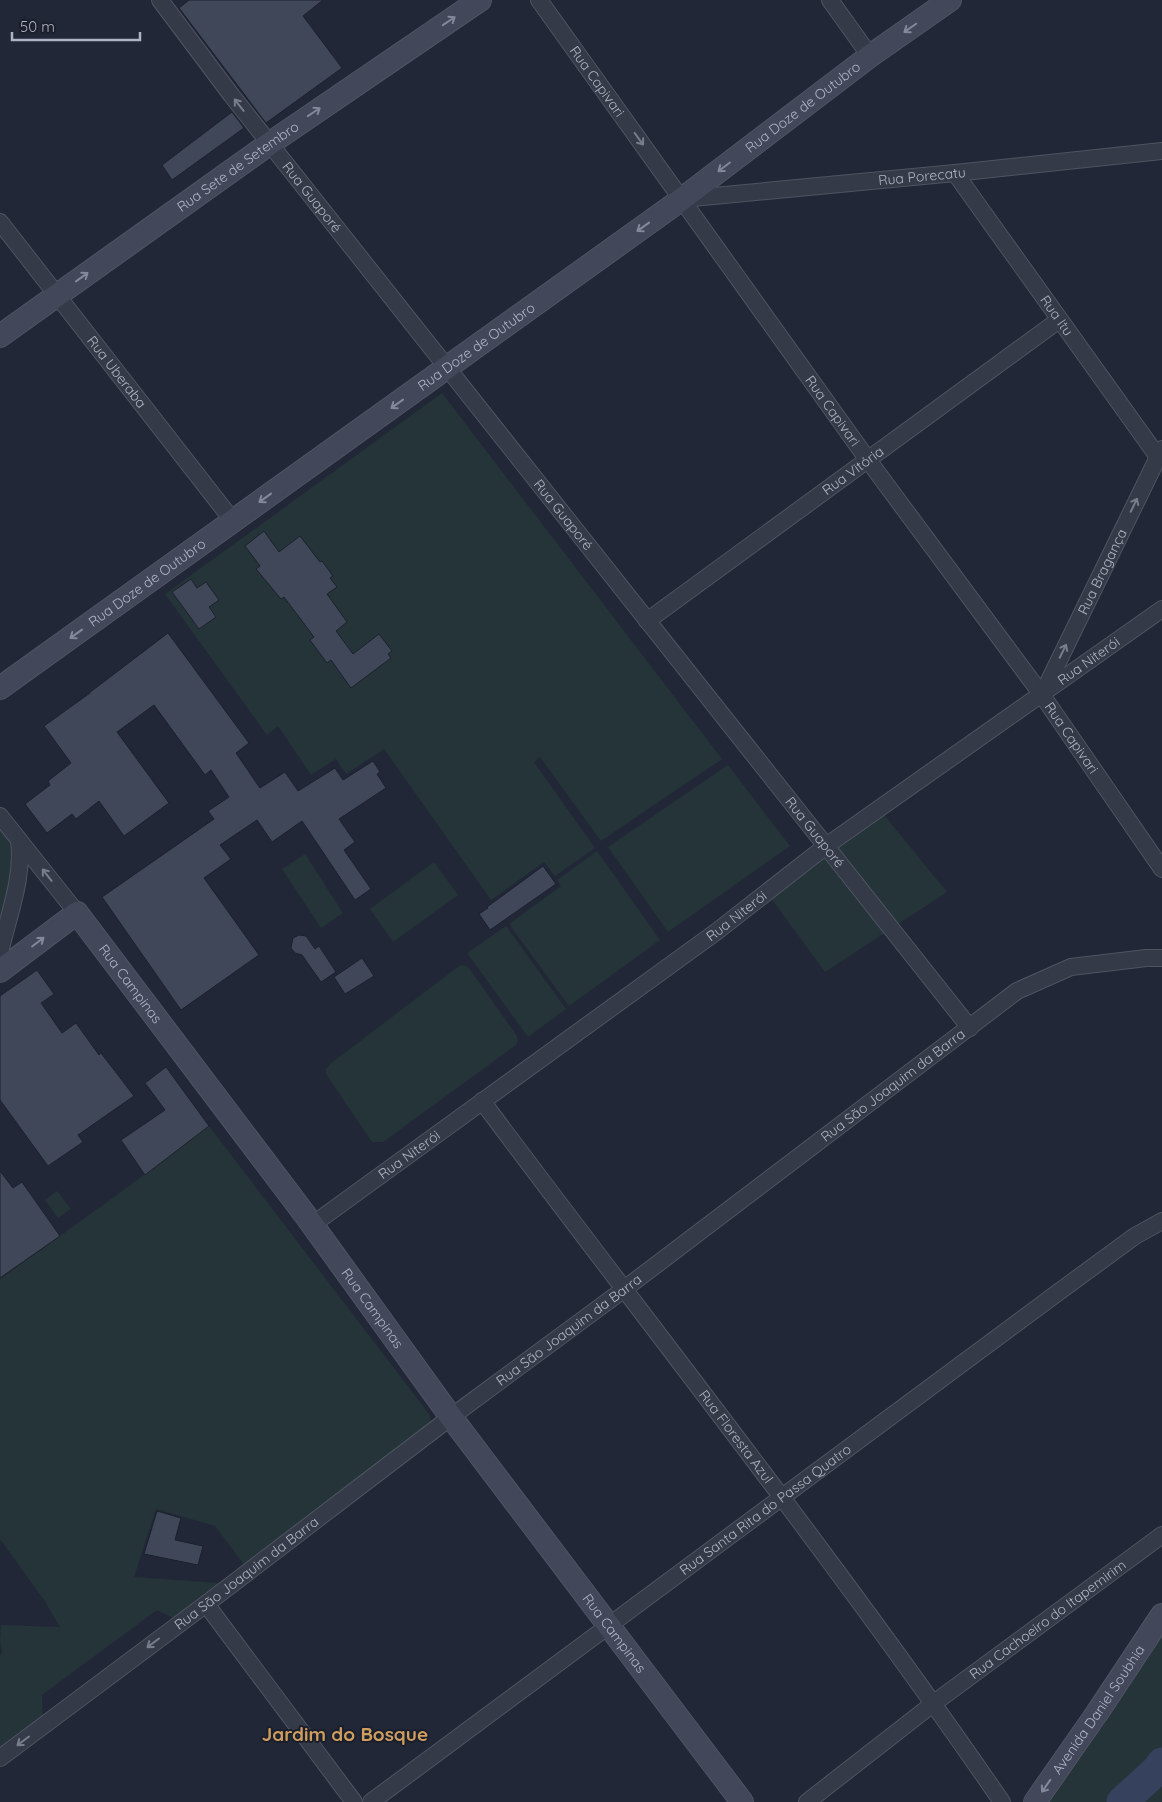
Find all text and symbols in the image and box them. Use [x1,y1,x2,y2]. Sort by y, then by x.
scale bar [12,10,140,42]
one-way arrow [442,16,456,26]
text: 50 m [20,17,55,36]
one-way arrow [903,23,917,33]
street label: Rua Capivari [566,42,629,120]
street label: Rua Doze de Outubro [742,58,864,157]
one-way arrow [233,99,244,112]
one-way arrow [307,107,321,117]
street label: Rua Sete de Setembro [173,117,302,216]
one-way arrow [634,132,644,146]
street label: Rua Guaporé [278,158,346,236]
one-way arrow [718,162,731,173]
street label: Rua Porecatu [877,163,967,189]
one-way arrow [636,222,650,232]
one-way arrow [75,272,88,283]
street label: Rua Itu [1036,292,1077,339]
street label: Rua Doze de Outubro [414,298,538,395]
street label: Rua Uberaba [83,332,151,412]
street label: Rua Capivari [801,372,864,450]
one-way arrow [391,398,404,409]
street label: Rua Vitória [819,442,887,499]
street label: Rua Guaporé [530,475,597,554]
one-way arrow [258,493,272,503]
one-way arrow [1130,498,1139,513]
street label: Rua Bragança [1074,526,1131,618]
street label: Rua Doze de Outubro [85,534,209,631]
one-way arrow [69,629,83,639]
street label: Rua Niterói [1054,633,1123,689]
one-way arrow [1059,644,1068,659]
street label: Rua Capivari [1041,699,1102,777]
street label: Rua Guaporé [781,793,849,871]
one-way arrow [41,869,52,882]
street label: Rua Niterói [702,887,770,945]
one-way arrow [31,937,45,947]
street label: Rua Campinas [95,941,166,1027]
street label: Rua São Joaquim da Barra [817,1025,969,1146]
street label: Rua Niterói [375,1126,444,1183]
street label: Rua Campinas [338,1265,408,1352]
street label: Rua São Joaquim da Barra [492,1270,645,1390]
street label: Rua Floresta Azul [695,1386,777,1487]
street label: Rua Santa Rita do Passa Quatro [676,1440,855,1579]
street label: Rua São Joaquim da Barra [171,1512,322,1634]
street label: Rua Cachoeiro do Itapemirim [966,1556,1129,1683]
street label: Rua Campinas [579,1590,650,1676]
one-way arrow [147,1638,160,1649]
street label: Avenida Daniel Soubhia [1048,1641,1149,1778]
district label: Jardim do Bosque [262,1722,428,1746]
one-way arrow [16,1736,30,1746]
one-way arrow [1041,1779,1051,1793]

